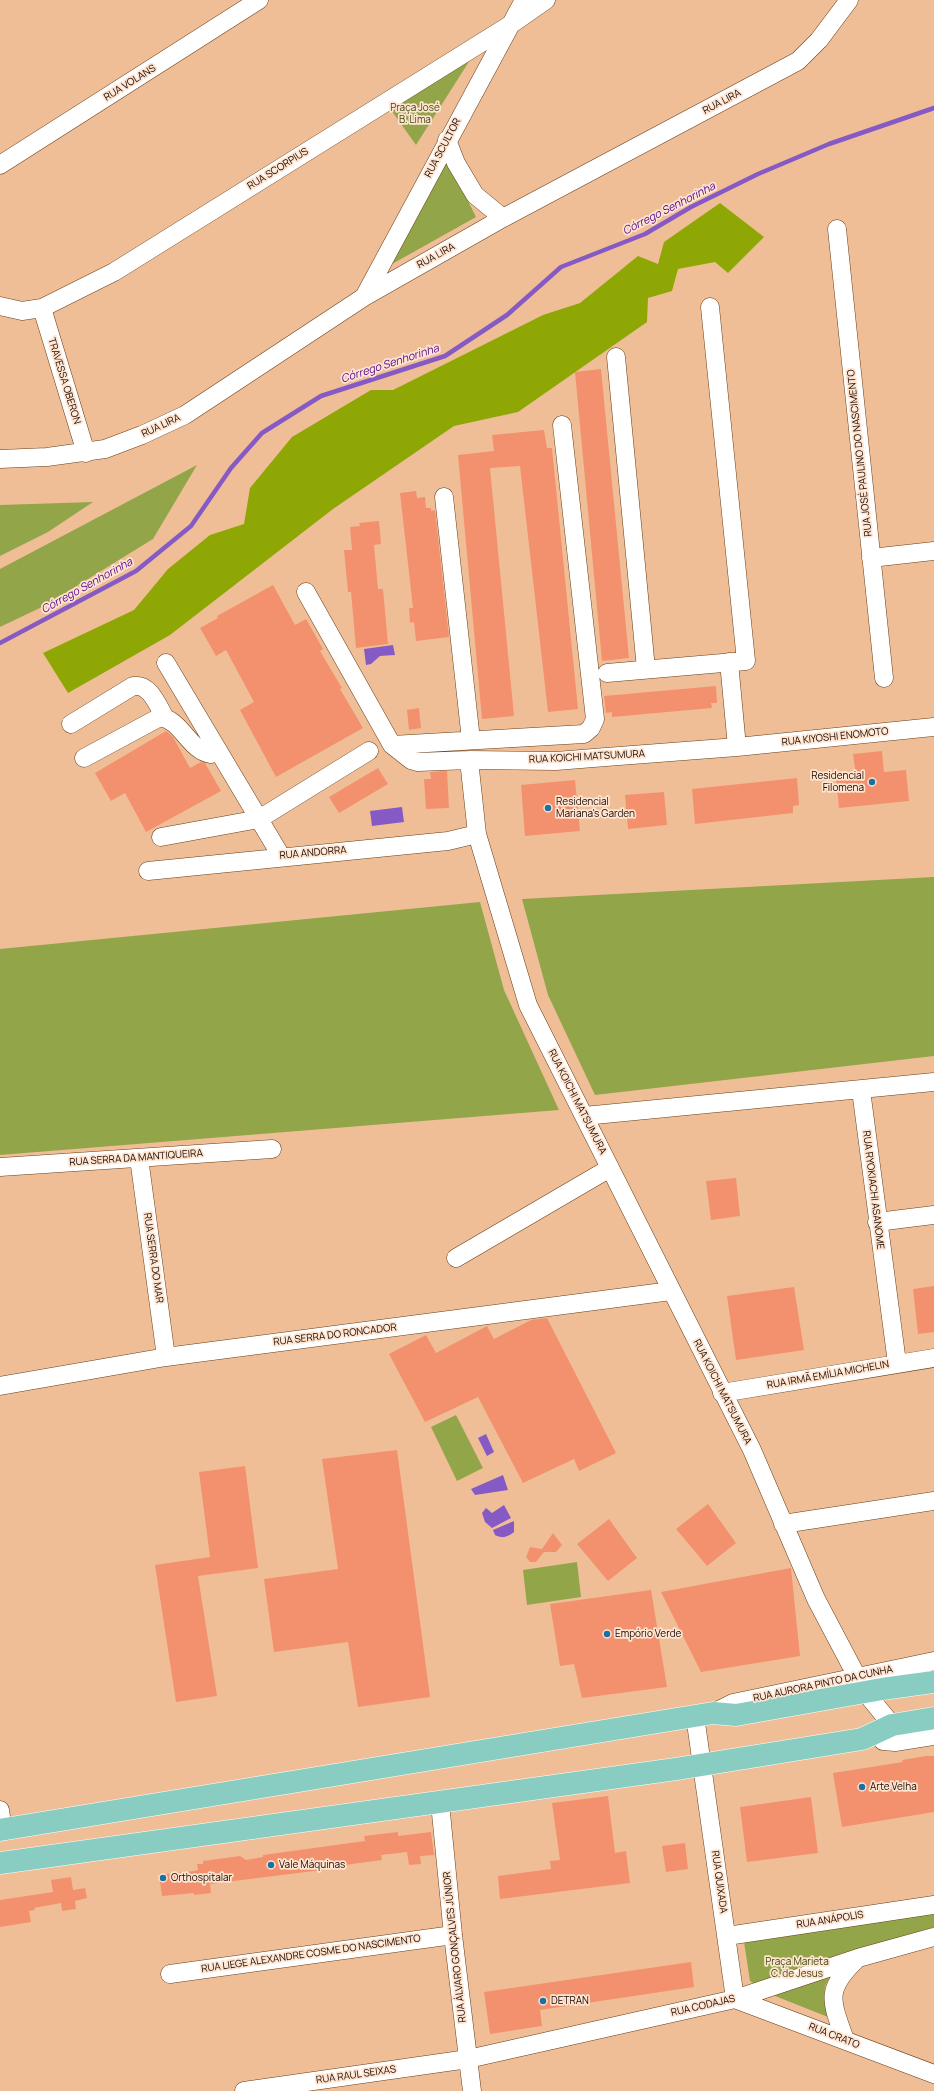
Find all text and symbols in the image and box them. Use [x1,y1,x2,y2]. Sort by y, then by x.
street label: RUA VOLANS [102,62,158,104]
street label: RUA LIRA [701,87,743,117]
park label: Praça José B. Lima [390,102,440,126]
street label: RUA SCULTOR [422,116,464,180]
street label: RUA SCORPIUS [245,146,311,192]
water label: Córrego Senhorinha [620,180,718,238]
street label: RUA LIRA [415,241,457,271]
street label: TRAVESSA OBERON [45,336,83,426]
water label: Córrego Senhorinha [339,342,441,386]
street label: RUA JOSÉ PAULINO DO NASCIMENTO [845,369,875,537]
street label: RUA LIRA [140,412,182,440]
water label: Córrego Senhorinha [39,555,135,617]
street label: RUA KIYOSHI ENOMOTO [781,725,889,749]
street label: RUA KOICHI MATSUMURA [529,748,645,766]
place label: Residencial Filomena [811,770,864,794]
marker: Residencial Filomena [867,777,877,787]
place label: Residencial Mariana's Garden [556,796,635,820]
marker: Residencial Mariana's Garden [543,803,553,813]
street label: RUA ANDORRA [279,844,347,862]
street label: RUA KOICHI MATSUMURA [545,1047,609,1157]
street label: RUA RYOKIACHI ASANOME [860,1130,886,1250]
street label: RUA SERRA DA MANTIQUEIRA [69,1147,203,1169]
street label: RUA SERRA DO MAR [141,1212,165,1304]
street label: RUA SERRA DO RONCADOR [273,1321,397,1349]
street label: RUA KOICHI MATSUMURA [690,1337,754,1447]
street label: RUA IRMÃ EMÍLIA MICHELIN [766,1358,890,1392]
place label: Empório Verde [615,1628,681,1640]
marker: Empório Verde [602,1629,612,1639]
street label: RUA AURORA PINTO DA CUNHA [752,1663,894,1705]
place label: Arte Velha [870,1781,917,1793]
marker: Arte Velha [857,1782,867,1792]
street label: RUA QUIXADA [709,1850,729,1914]
place label: Vale Máquinas [279,1859,345,1871]
marker: Vale Máquinas [266,1860,276,1870]
street label: RUA ÁLVARO GONÇALVES JÚNIOR [441,1871,469,2023]
place label: Orthospitalar [171,1872,232,1884]
marker: Orthospitalar [158,1873,168,1883]
street label: RUA ANÁPOLIS [796,1909,864,1931]
street label: RUA LIEGE ALEXANDRE COSME DO NASCIMENTO [201,1933,421,1975]
park label: Praça Marieta C. de Jesus [765,1956,829,1980]
street label: RUA CODAJAS [670,1993,736,2019]
place label: DETRAN [551,1995,589,2007]
marker: DETRAN [538,1996,548,2006]
street label: RUA CRATO [807,2021,861,2051]
street label: RUA RAUL SEIXAS [315,2063,397,2087]

